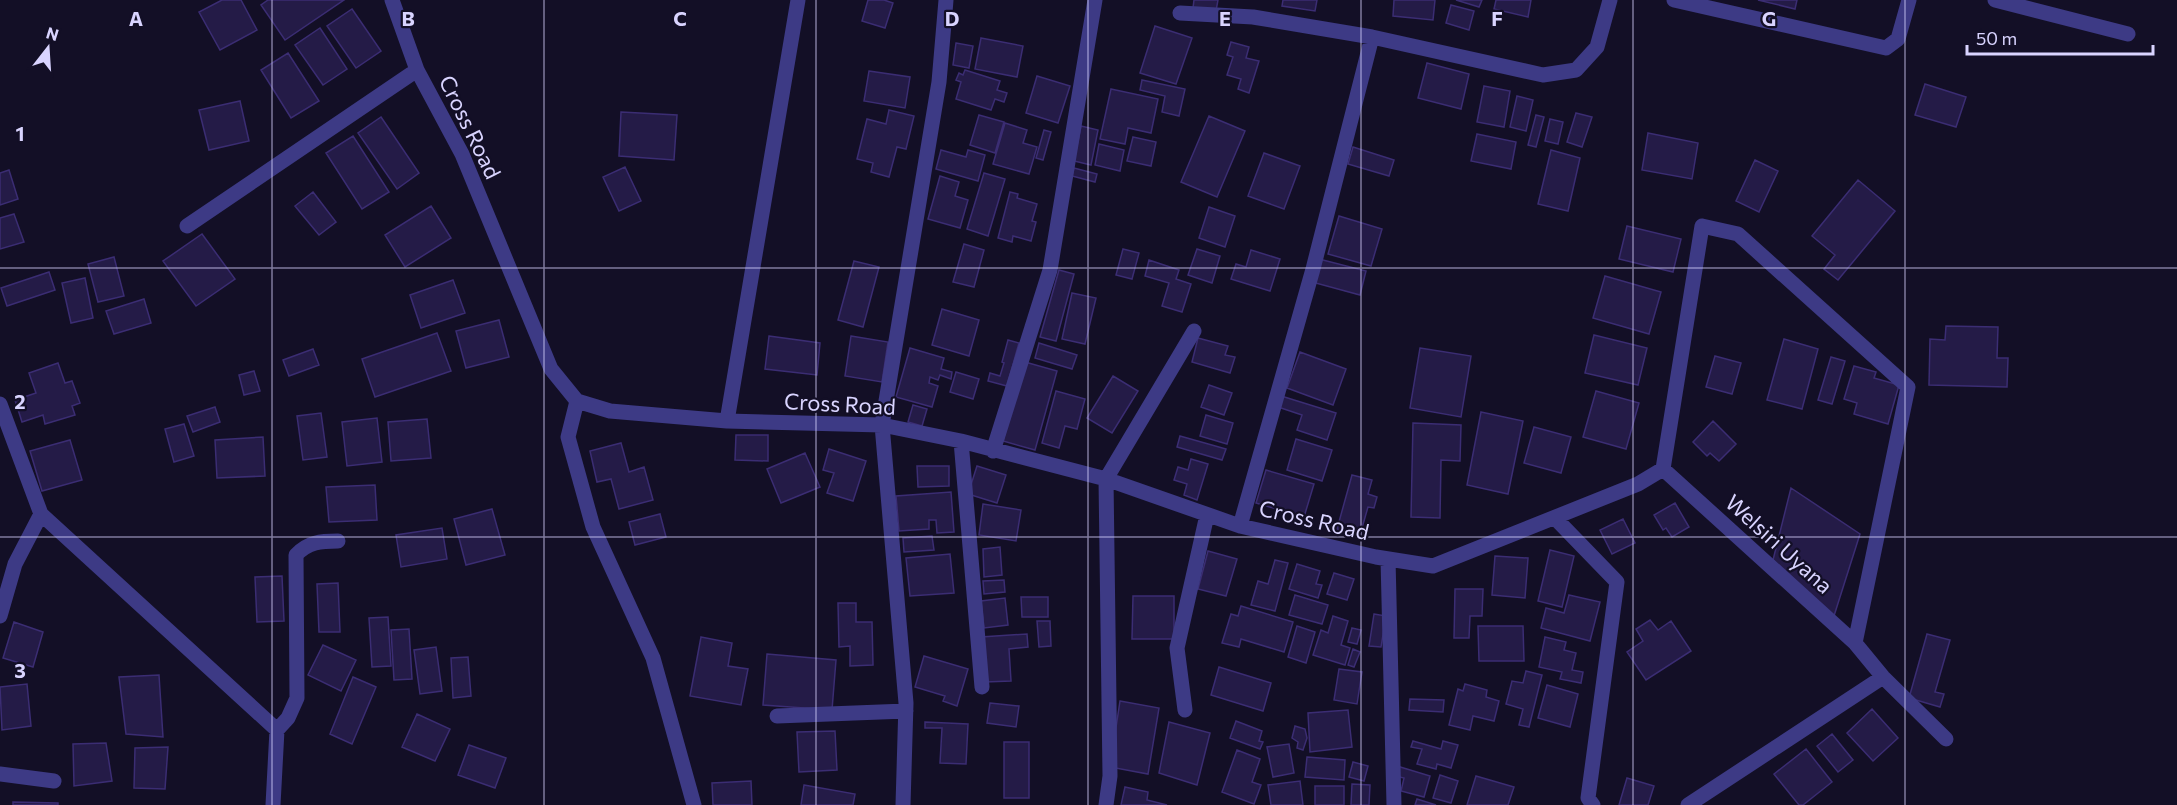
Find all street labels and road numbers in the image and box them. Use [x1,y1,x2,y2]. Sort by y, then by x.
street label: Cross Road [434,71,507,183]
street label: Cross Road [783,387,897,420]
street label: Welsiri Uyana [1720,488,1839,599]
street label: Cross Road [1257,494,1372,545]

